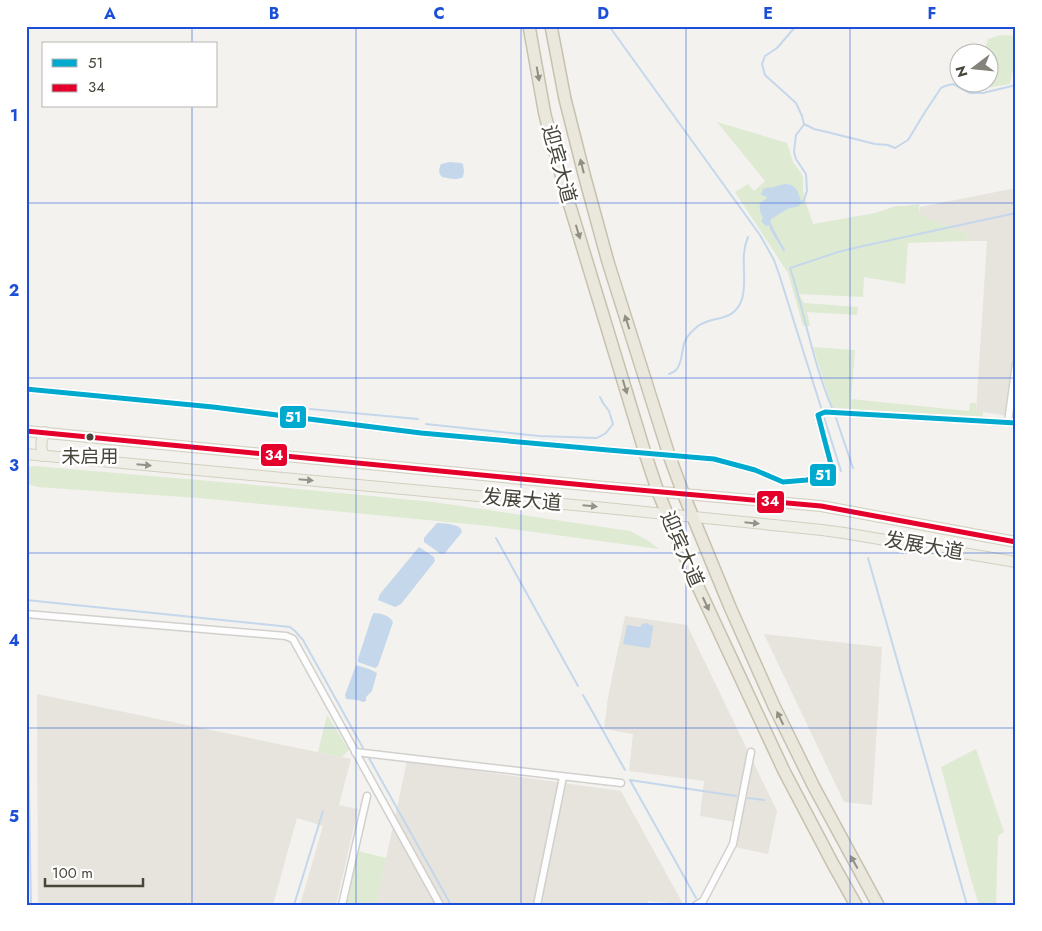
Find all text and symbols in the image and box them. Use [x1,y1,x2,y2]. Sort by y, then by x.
text: A [103,2,116,25]
text: B [269,2,279,25]
text: C [433,2,445,25]
text: D [597,2,609,25]
text: E [763,2,773,25]
text: F [928,2,936,25]
legend [42,42,218,108]
north arrow [950,42,1000,92]
text: 51 [88,52,103,74]
text: N [950,63,973,80]
one-way arrow [534,67,542,83]
text: 34 [88,76,105,98]
text: 1 [10,104,18,127]
street label: 迎宾大道 [535,122,583,206]
one-way arrow [578,158,586,173]
one-way arrow [574,224,582,239]
text: 2 [9,279,19,302]
one-way arrow [622,314,630,329]
one-way arrow [621,380,629,395]
line badge: 51 [279,405,307,429]
text: 51 [285,407,301,427]
marker: 未启用 [85,432,95,442]
place label: 未启用 [61,443,119,470]
line badge: 34 [260,443,288,467]
text: 34 [265,445,283,465]
text: 3 [9,454,19,477]
one-way arrow [137,461,153,469]
line badge: 51 [809,463,837,487]
text: 51 [815,465,831,485]
one-way arrow [299,476,315,484]
street label: 发展大道 [481,482,563,518]
line badge: 34 [756,490,785,514]
text: 34 [761,491,779,511]
one-way arrow [582,503,598,511]
street label: 迎宾大道 [653,507,711,591]
one-way arrow [744,519,760,527]
street label: 发展大道 [882,525,966,567]
one-way arrow [702,597,711,612]
text: 4 [8,629,20,652]
one-way arrow [776,711,784,725]
text: 5 [9,805,19,828]
one-way arrow [850,855,859,869]
scale bar [45,856,142,888]
text: 100 m [52,862,93,884]

